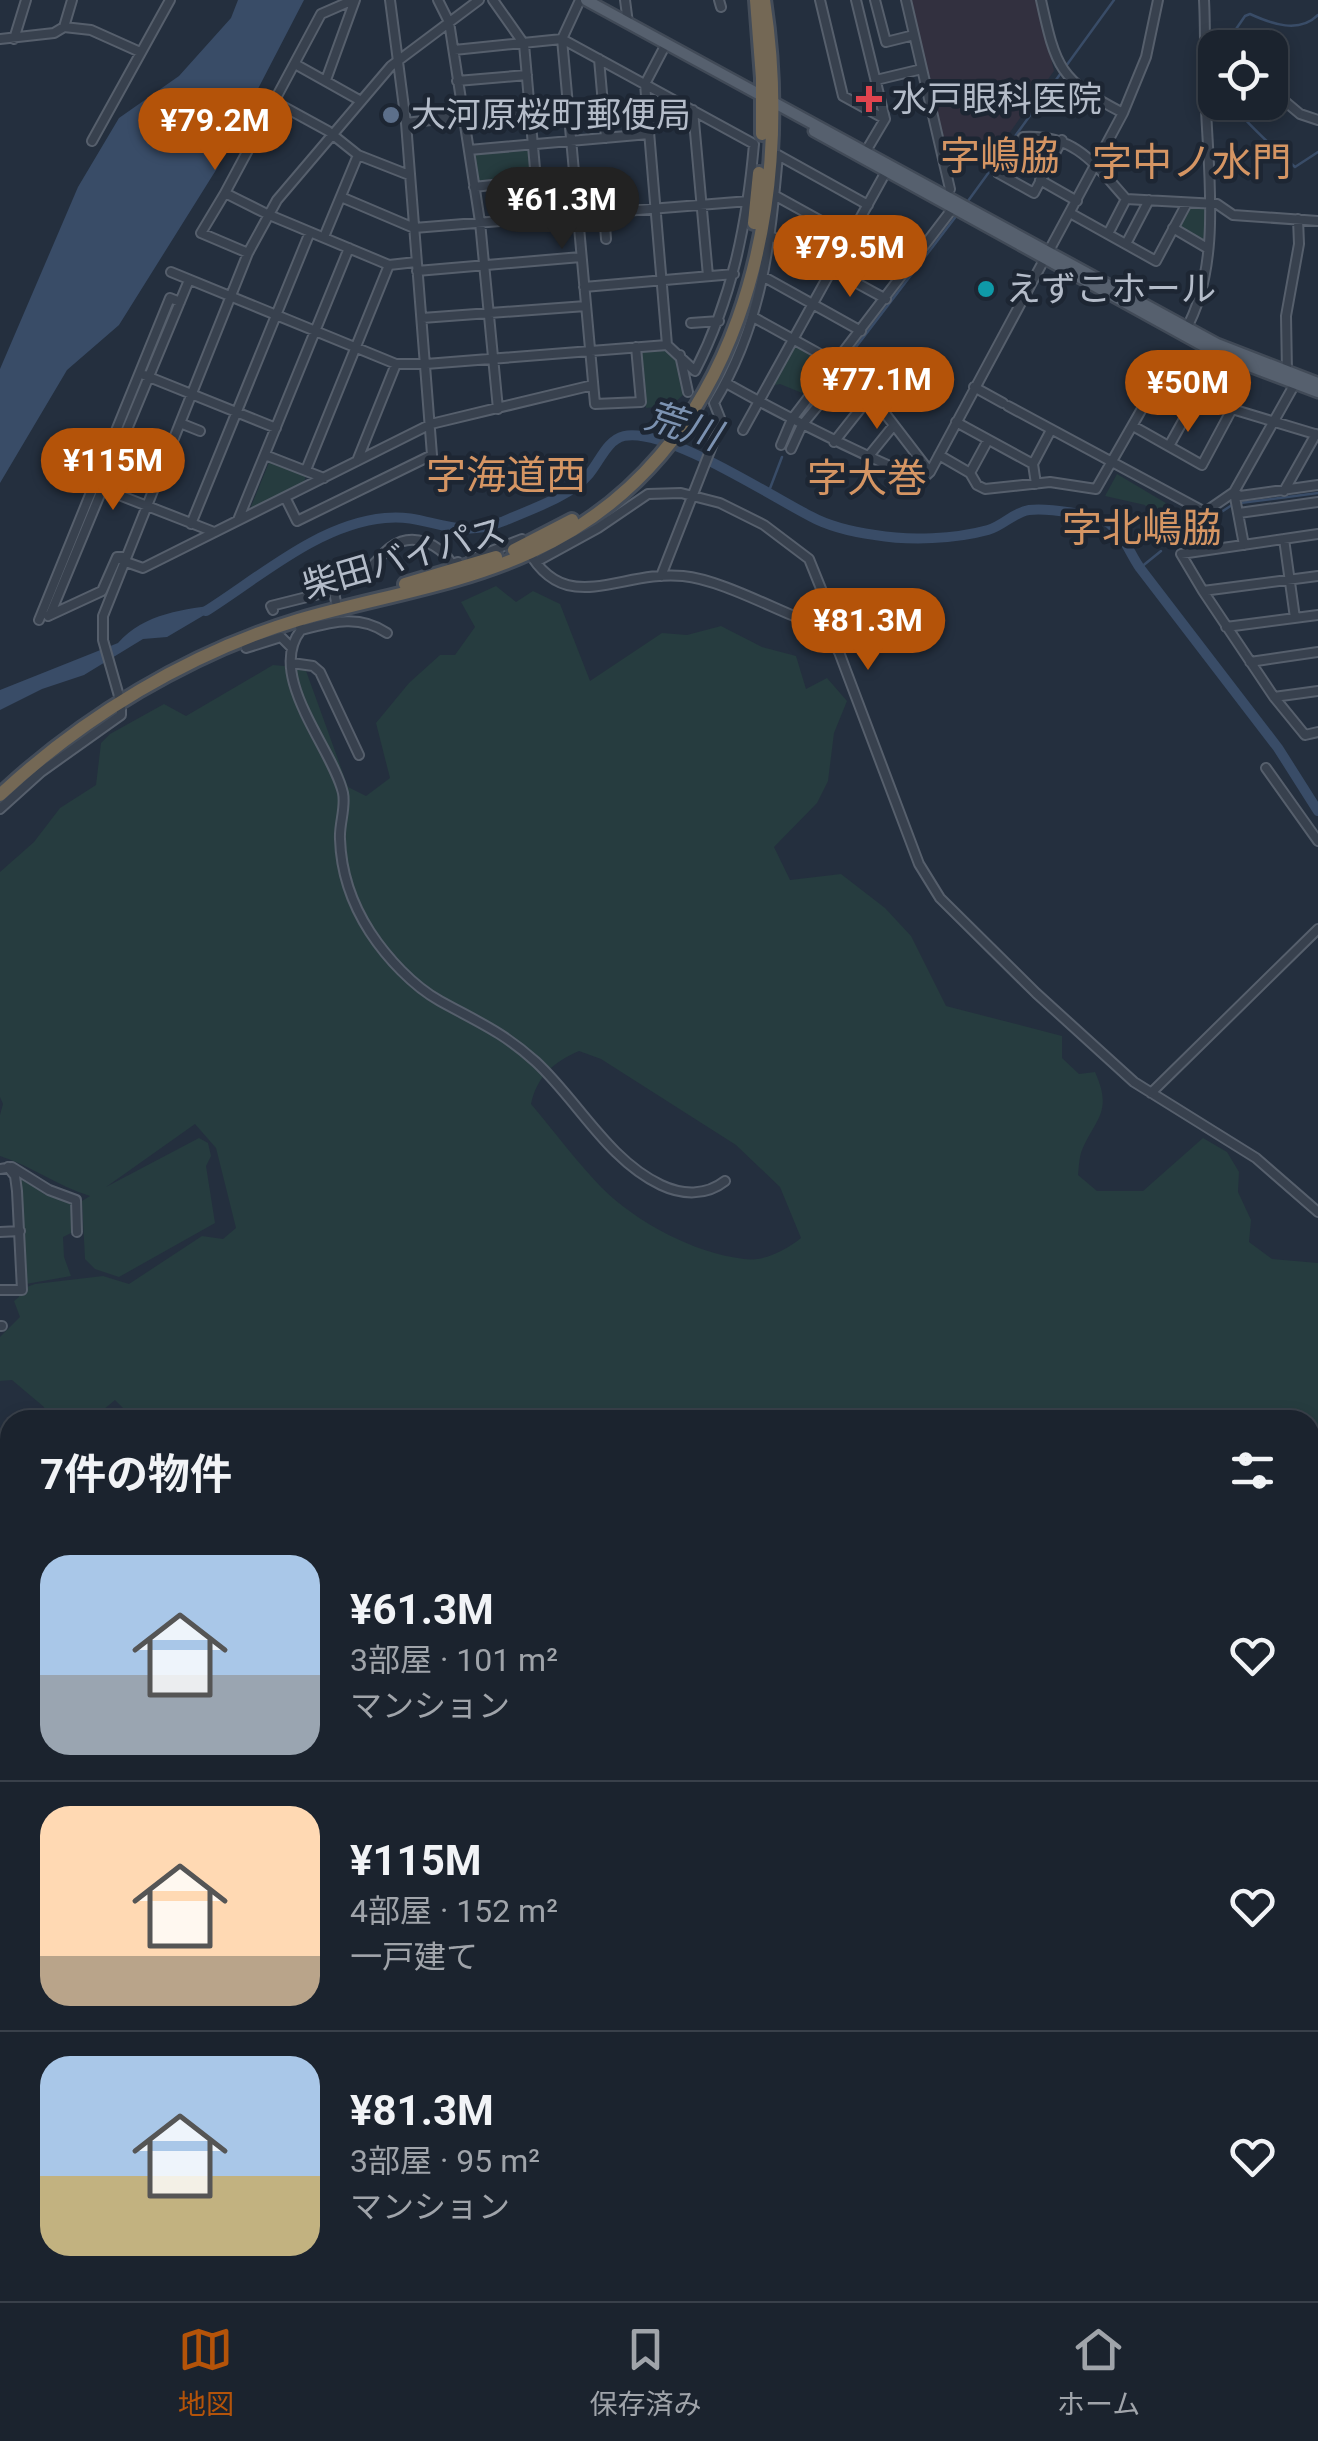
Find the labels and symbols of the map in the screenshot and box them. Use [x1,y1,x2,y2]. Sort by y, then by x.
place label: 水戸眼科医院 [892,79,1102,120]
marker: 水戸眼科医院 [856,86,882,112]
pin: ¥79.2M [134,88,296,173]
place label: 大河原桜町郵便局 [411,95,691,136]
marker: 大河原桜町郵便局 [380,104,402,126]
district label: 字嶋脇 [940,133,1060,180]
district label: 字中ノ水門 [1092,139,1292,186]
pin: ¥61.3M [481,167,643,252]
pin: ¥79.5M [769,215,931,300]
place label: えずこホール [1006,269,1216,310]
marker: えずこホール [975,278,997,300]
pin: ¥77.1M [796,347,958,432]
pin: ¥50M [1129,350,1247,435]
water label: 荒川 [640,393,730,460]
pin: ¥115M [43,428,183,513]
district label: 字海道西 [426,452,586,499]
district label: 字大巻 [807,455,927,502]
district label: 字北嶋脇 [1062,505,1222,552]
street label: 柴田バイパス [298,510,510,607]
pin: ¥81.3M [787,588,949,673]

